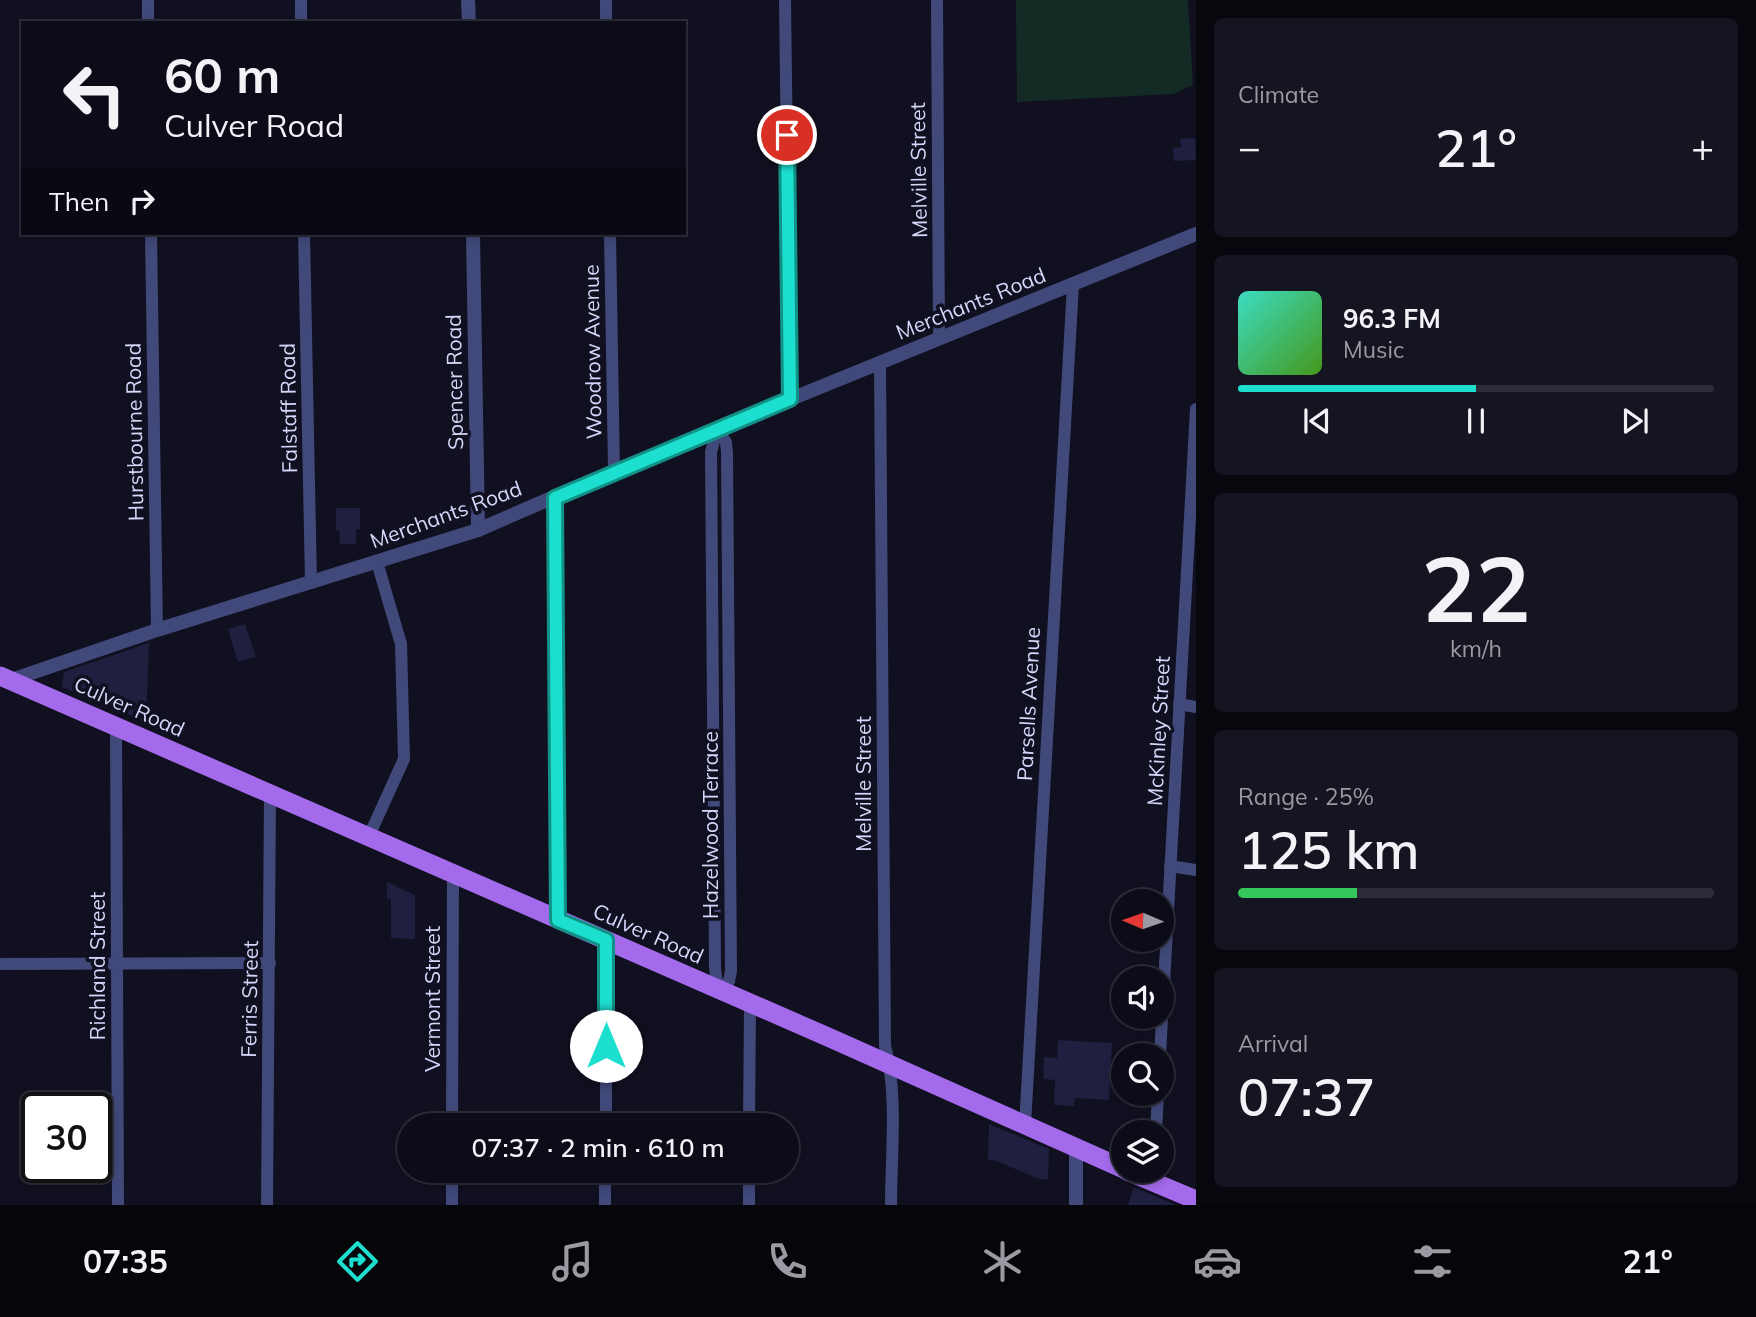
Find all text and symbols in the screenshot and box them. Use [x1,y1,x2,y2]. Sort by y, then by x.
text: 60 m [164,44,280,105]
icon: left [49,49,140,140]
text: Climate [1238,80,1319,109]
street label: Melville Street [904,102,932,238]
text: Culver Road [164,105,344,145]
pin [757,105,817,165]
text: 21° [1435,115,1517,180]
icon: arrive [768,116,806,154]
text: − [1238,123,1261,171]
text: + [1691,123,1714,171]
icon: right [123,182,161,220]
text: Then [49,185,109,218]
street label: Merchants Road [892,261,1049,345]
street label: Woodrow Avenue [577,264,607,440]
text: 96.3 FM [1343,302,1441,335]
street label: Spencer Road [440,314,468,450]
text: Music [1343,335,1404,364]
street label: Hurstbourne Road [119,343,149,521]
street label: Falstaff Road [274,343,302,473]
icon: previous [1298,402,1336,440]
icon: pause [1457,402,1495,440]
icon: next [1616,402,1654,440]
street label: Merchants Road [366,475,525,554]
text: 22 [1421,531,1531,645]
street label: Parsells Avenue [1011,626,1045,782]
text: km/h [1450,634,1502,663]
street label: McKinley Street [1141,655,1175,807]
street label: Culver Road [70,670,189,742]
street label: Melville Street [850,716,876,852]
street label: Hazelwood Terrace [697,731,723,919]
text: Range · 25% [1238,782,1374,811]
text: 125 km [1238,817,1419,882]
north arrow [1111,889,1174,952]
map controls [1111,889,1174,1183]
street label: Richland Street [84,892,110,1040]
street label: Culver Road [589,897,708,969]
street label: Vermont Street [419,926,445,1072]
street label: Ferris Street [235,940,263,1058]
button: sound [1111,966,1174,1029]
position arrow [569,1009,643,1083]
text: Arrival [1238,1029,1308,1058]
button: search [1111,1043,1174,1106]
text: 07:37 [1238,1064,1375,1129]
speed limit sign: 30 [21,1092,112,1183]
button: layers [1111,1120,1174,1183]
text: 07:37 · 2 min · 610 m [471,1131,725,1164]
icon: directions [333,1237,382,1286]
icon: music [548,1237,597,1286]
icon: phone [763,1237,812,1286]
icon: climate [978,1237,1027,1286]
icon: car [1193,1237,1242,1286]
icon: filters [1408,1237,1457,1286]
text: 07:35 [83,1241,168,1281]
text: 21° [1622,1241,1673,1281]

